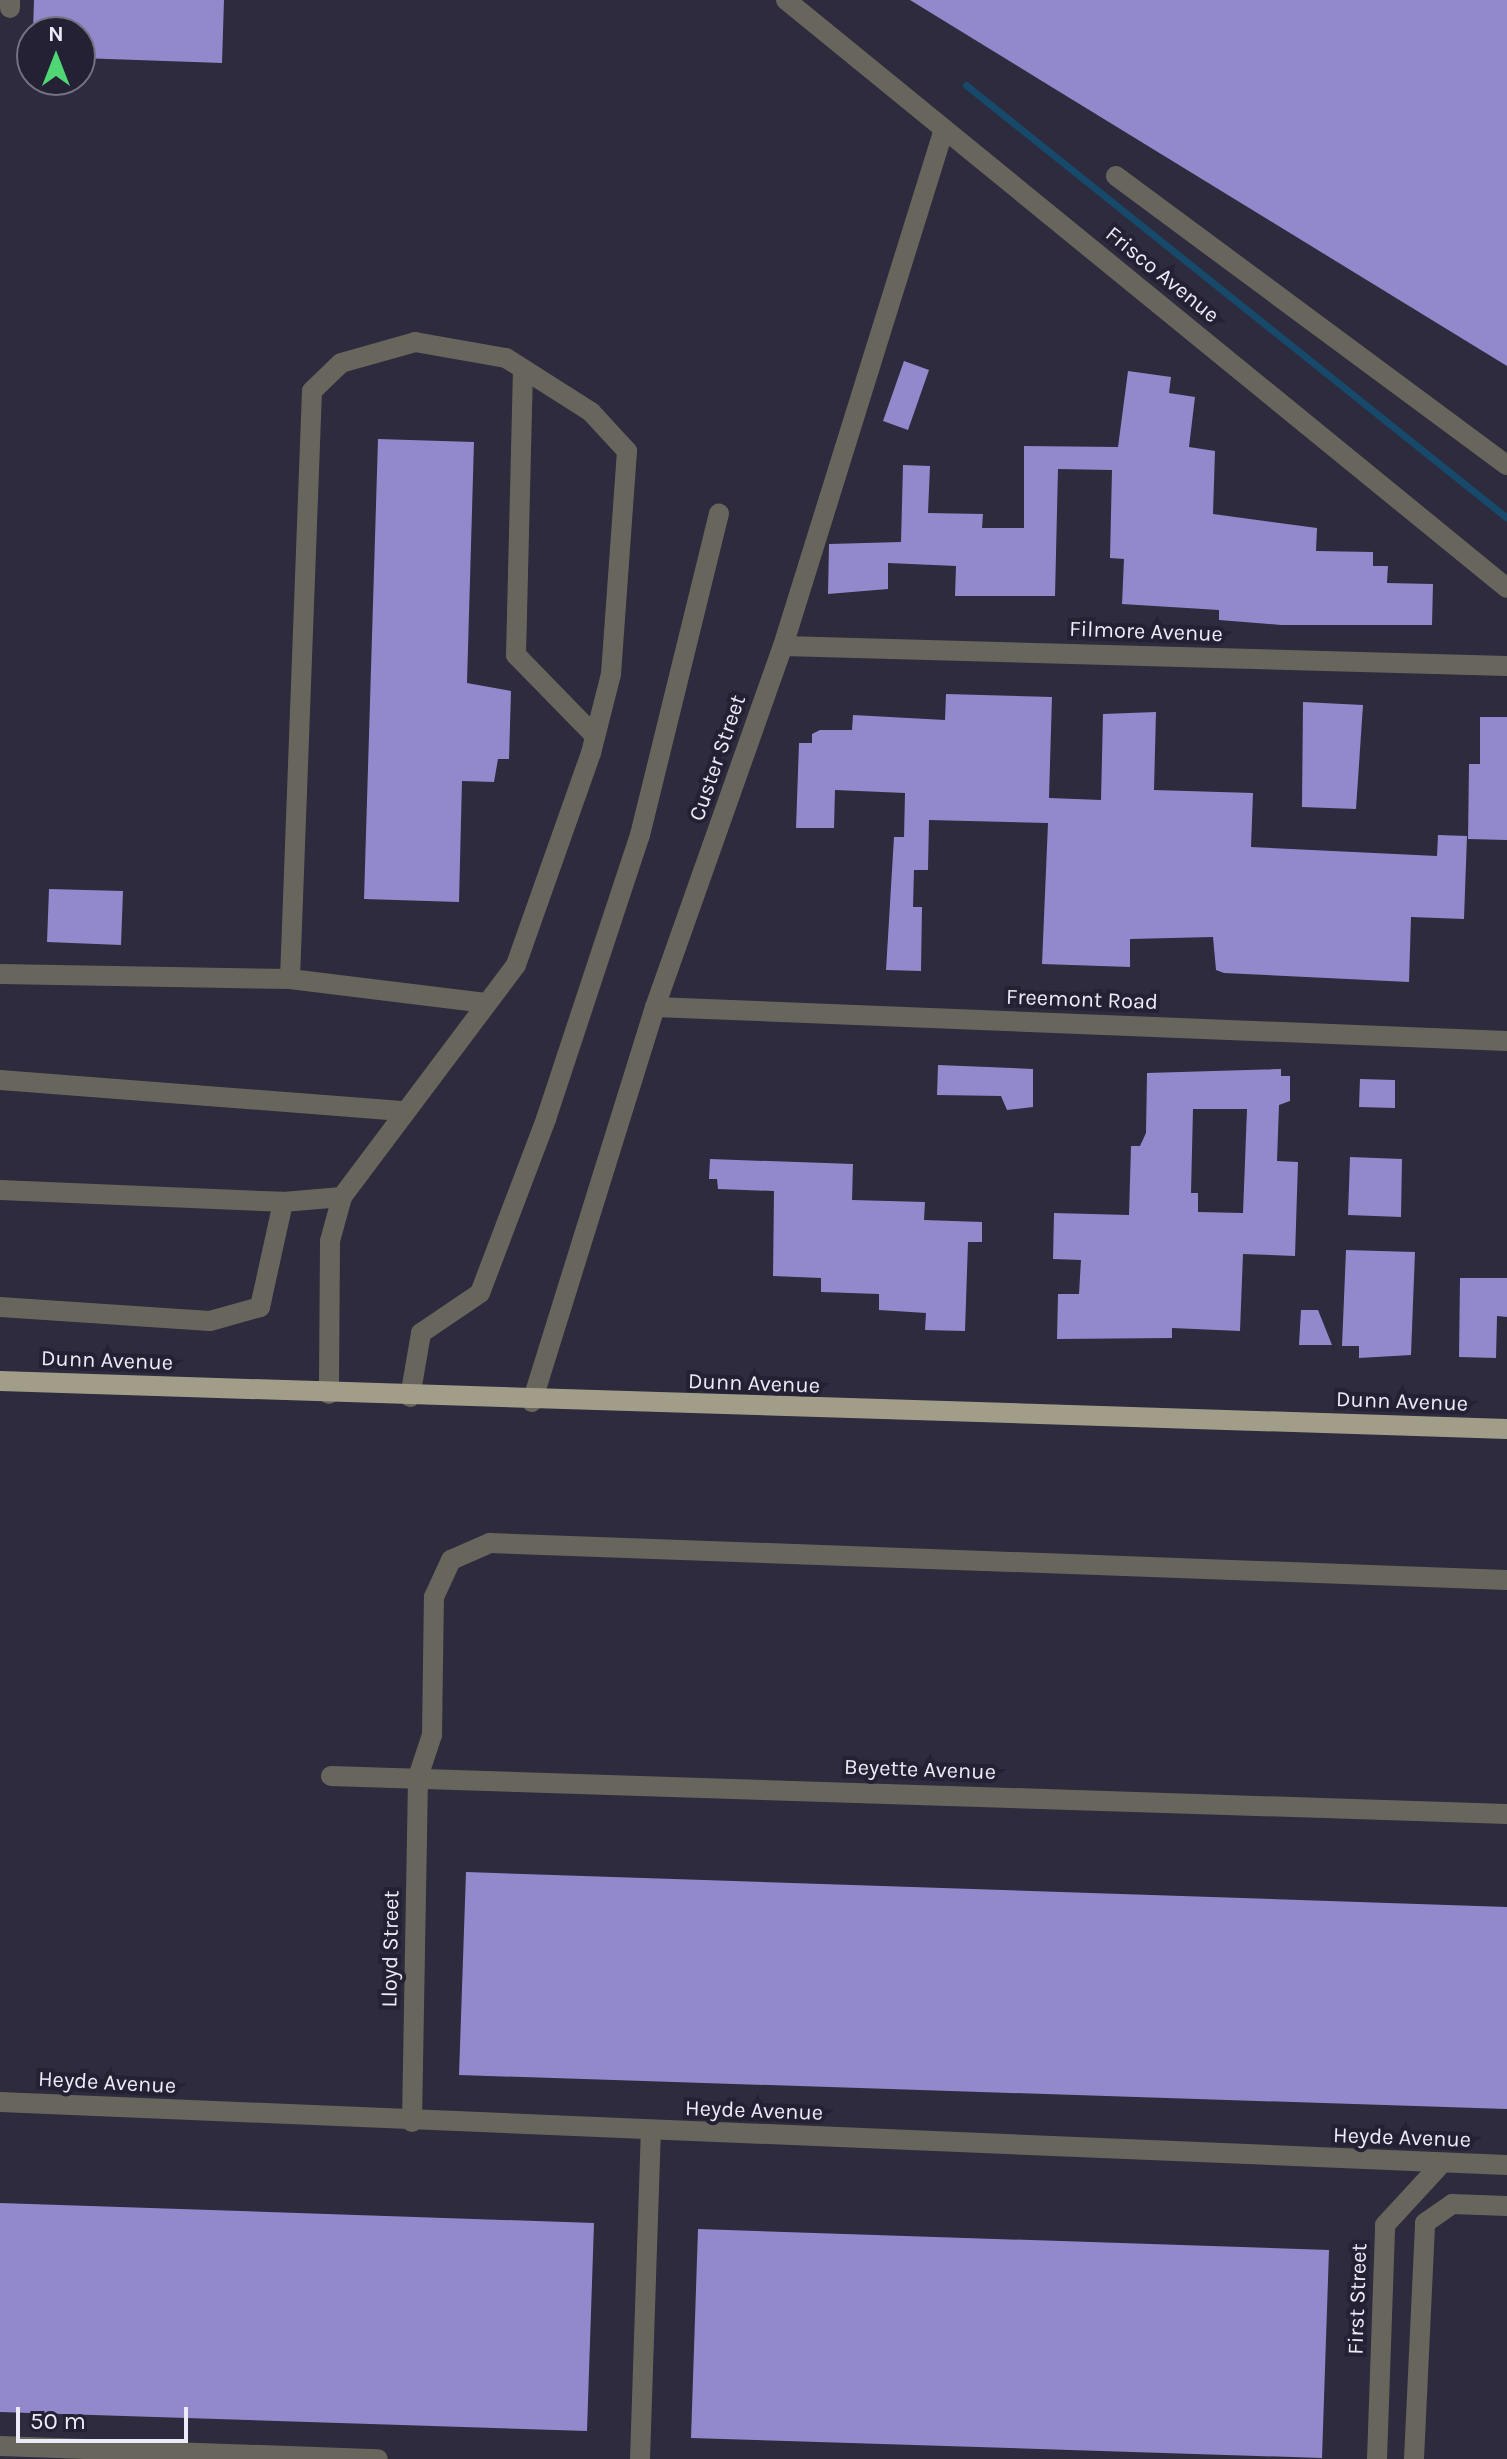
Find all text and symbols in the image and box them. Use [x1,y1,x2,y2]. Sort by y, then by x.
north arrow [16,16,96,96]
text: N [48,21,64,47]
street label: Frisco Avenue [1100,221,1224,329]
street label: Filmore Avenue [1069,616,1223,648]
street label: Custer Street [684,692,752,824]
street label: Freemont Road [1006,984,1158,1016]
street label: Dunn Avenue [41,1346,173,1376]
street label: Dunn Avenue [688,1369,820,1399]
street label: Dunn Avenue [1336,1387,1468,1417]
street label: Beyette Avenue [844,1754,996,1786]
street label: Lloyd Street [377,1890,405,2008]
street label: Heyde Avenue [37,2066,177,2100]
street label: Heyde Avenue [684,2095,824,2127]
street label: Heyde Avenue [1332,2122,1472,2154]
street label: First Street [1343,2243,1373,2355]
scale bar [20,2391,192,2441]
text: 50 m [30,2407,86,2435]

